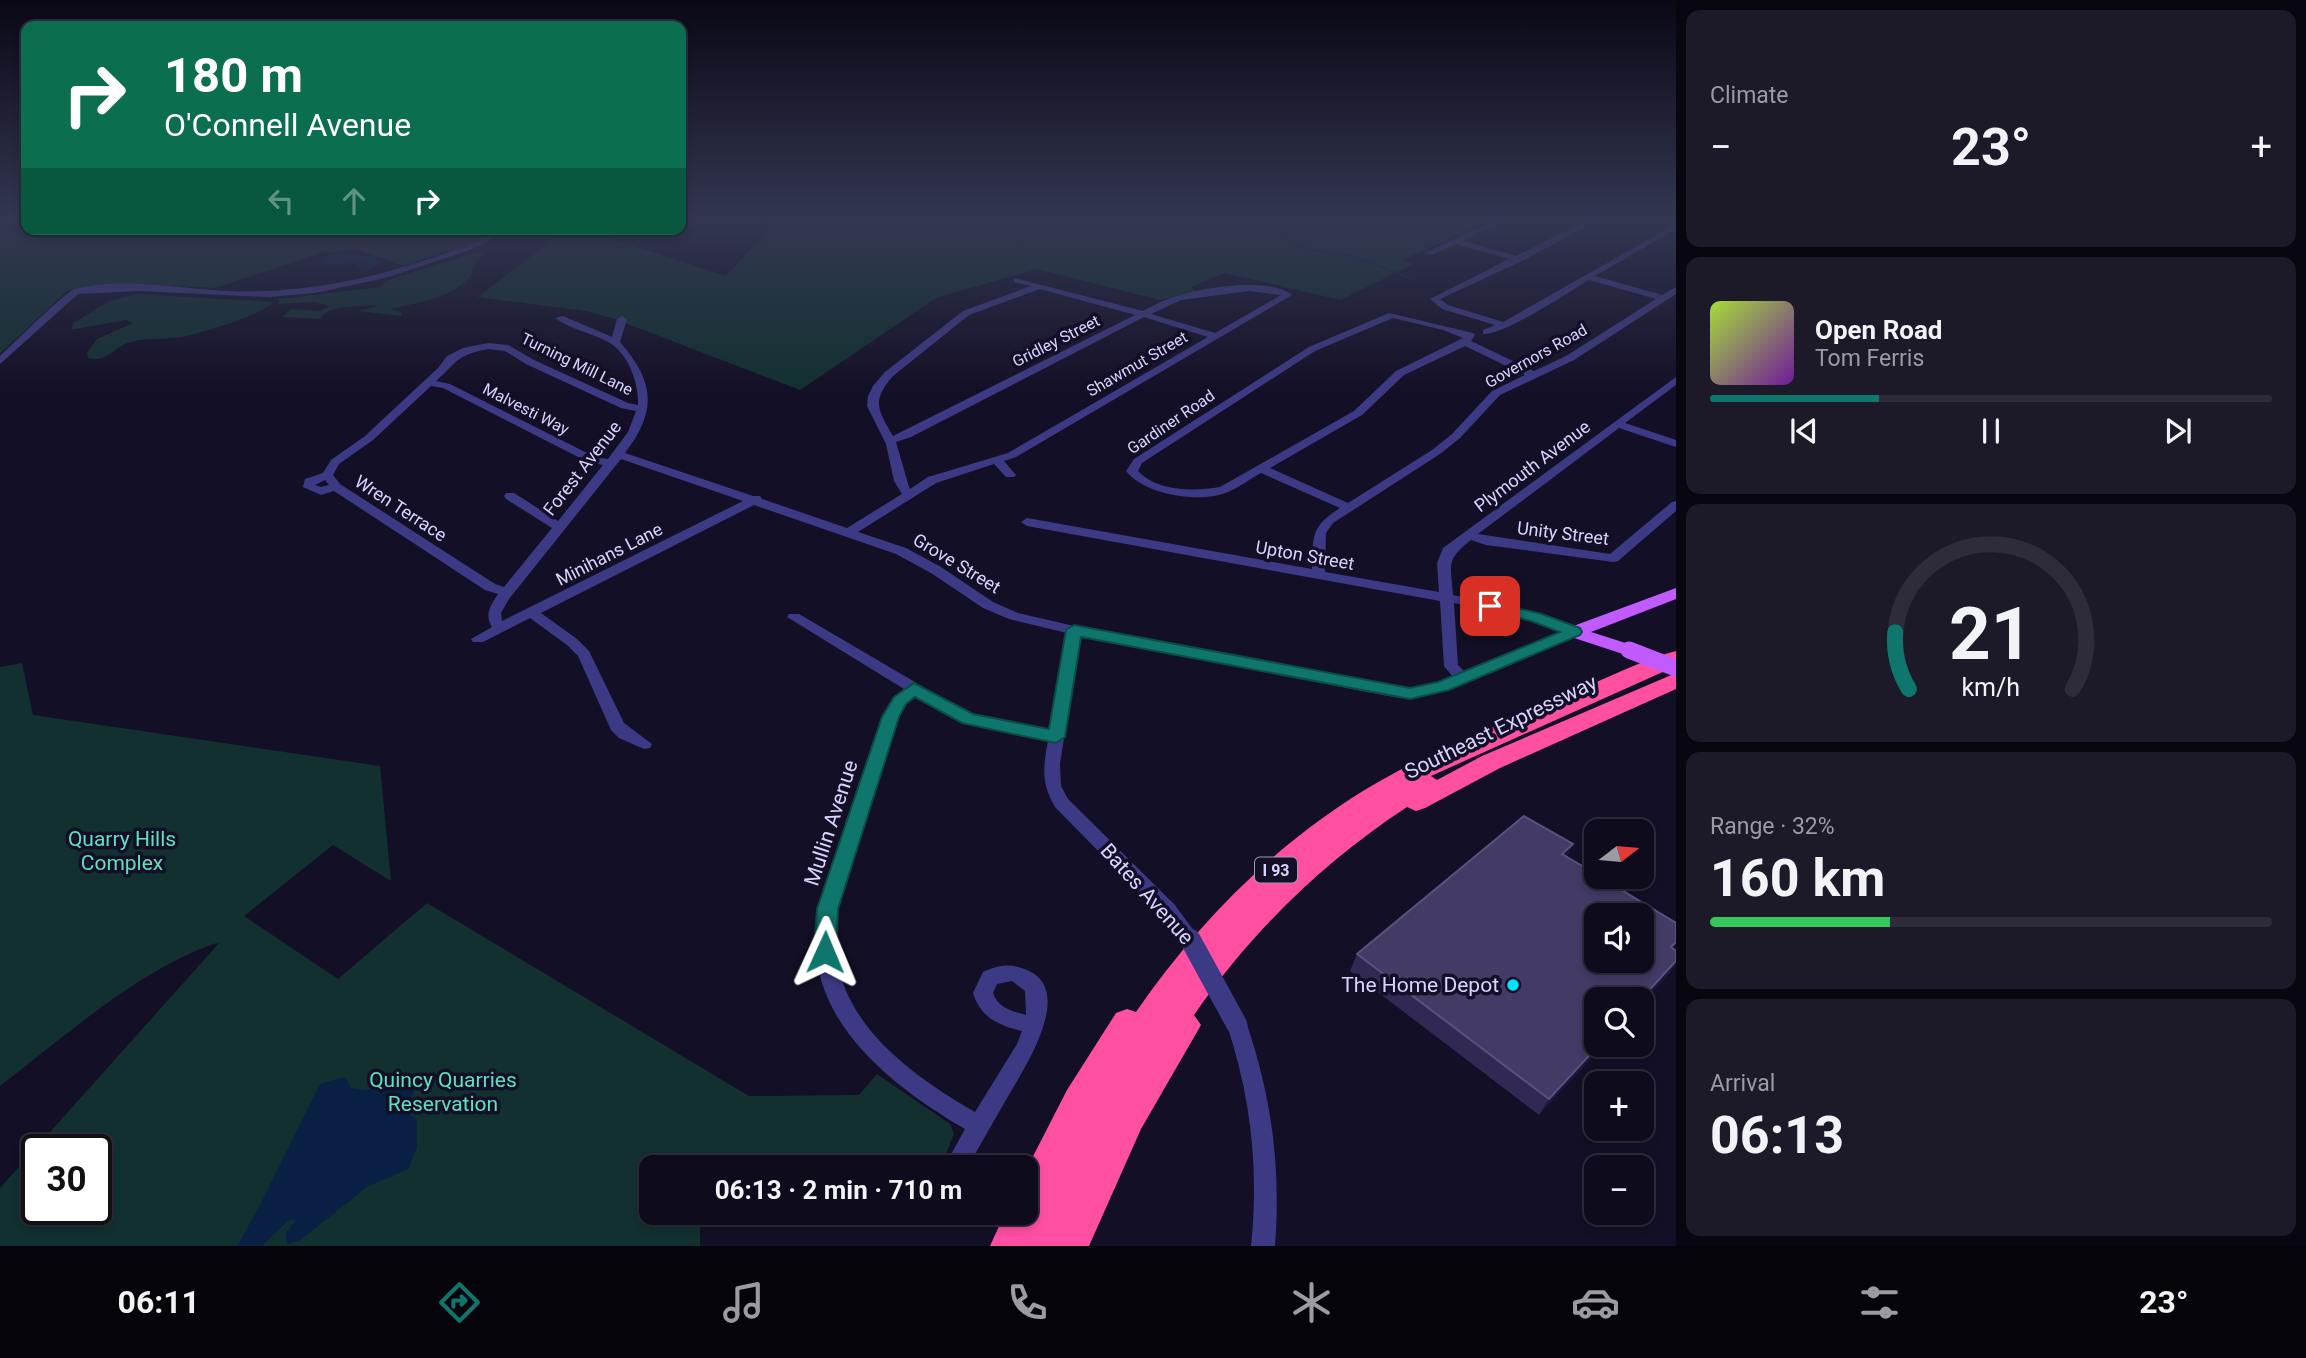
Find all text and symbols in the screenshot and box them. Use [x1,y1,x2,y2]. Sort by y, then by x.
text: 180 m [164,47,303,104]
icon: right [49,49,140,140]
text: Climate [1710,82,1789,109]
text: O'Connell Avenue [164,106,411,144]
text: 23° [1951,117,2031,178]
text: − [1710,125,1732,169]
text: + [2250,125,2272,169]
icon: left [262,182,300,220]
icon: ahead [335,182,373,220]
icon: right [408,182,446,220]
street label: Gridley Street [1009,311,1103,371]
text: Open Road [1815,315,1943,345]
street label: Governors Road [1482,320,1590,392]
street label: Shawmut Street [1083,327,1191,401]
street label: Turning Mill Lane [518,329,636,399]
text: Tom Ferris [1815,345,1924,372]
street label: Malvesti Way [480,379,573,439]
street label: Gardiner Road [1124,386,1218,458]
icon: previous [1785,412,1823,450]
icon: pause [1972,412,2010,450]
icon: next [2159,412,2197,450]
street label: Plymouth Avenue [1470,416,1594,516]
street label: Forest Avenue [539,417,625,519]
street label: Wren Terrace [351,471,451,545]
street label: Unity Street [1516,517,1610,549]
street label: Minihans Lane [552,518,666,590]
street label: Grove Street [909,529,1005,597]
street label: Upton Street [1254,536,1356,574]
pin [1460,576,1520,636]
icon: arrive [1471,587,1509,625]
text: 21 [1949,591,2033,677]
street label: Southeast Expressway [1401,670,1601,784]
text: km/h [1962,673,2020,702]
street label: Mullin Avenue [799,757,863,889]
text: Range · 32% [1710,813,1835,840]
north arrow [1584,819,1654,889]
map controls [1584,819,1654,1225]
park label: Quarry Hills Complex [68,827,176,875]
street label: Bates Avenue [1096,839,1198,949]
text: 160 km [1710,848,1885,909]
road number: I 93 [1255,858,1297,883]
button: sound [1584,903,1654,973]
position arrow [788,915,862,989]
place label: The Home Depot [1341,973,1499,997]
marker: The Home Depot [1505,977,1521,993]
button: search [1584,987,1654,1057]
park label: Quincy Quarries Reservation [369,1068,517,1116]
text: Arrival [1710,1070,1775,1097]
button: + [1584,1071,1654,1141]
text: 06:13 [1710,1105,1844,1166]
speed limit sign: 30 [21,1134,112,1225]
button: − [1584,1155,1654,1225]
text: 06:13 · 2 min · 710 m [715,1175,962,1205]
icon: directions [435,1278,484,1327]
icon: music [719,1278,768,1327]
icon: phone [1003,1278,1052,1327]
icon: climate [1287,1278,1336,1327]
icon: car [1571,1278,1620,1327]
icon: filters [1855,1278,1904,1327]
text: 06:11 [118,1283,200,1321]
text: 23° [2139,1283,2188,1321]

